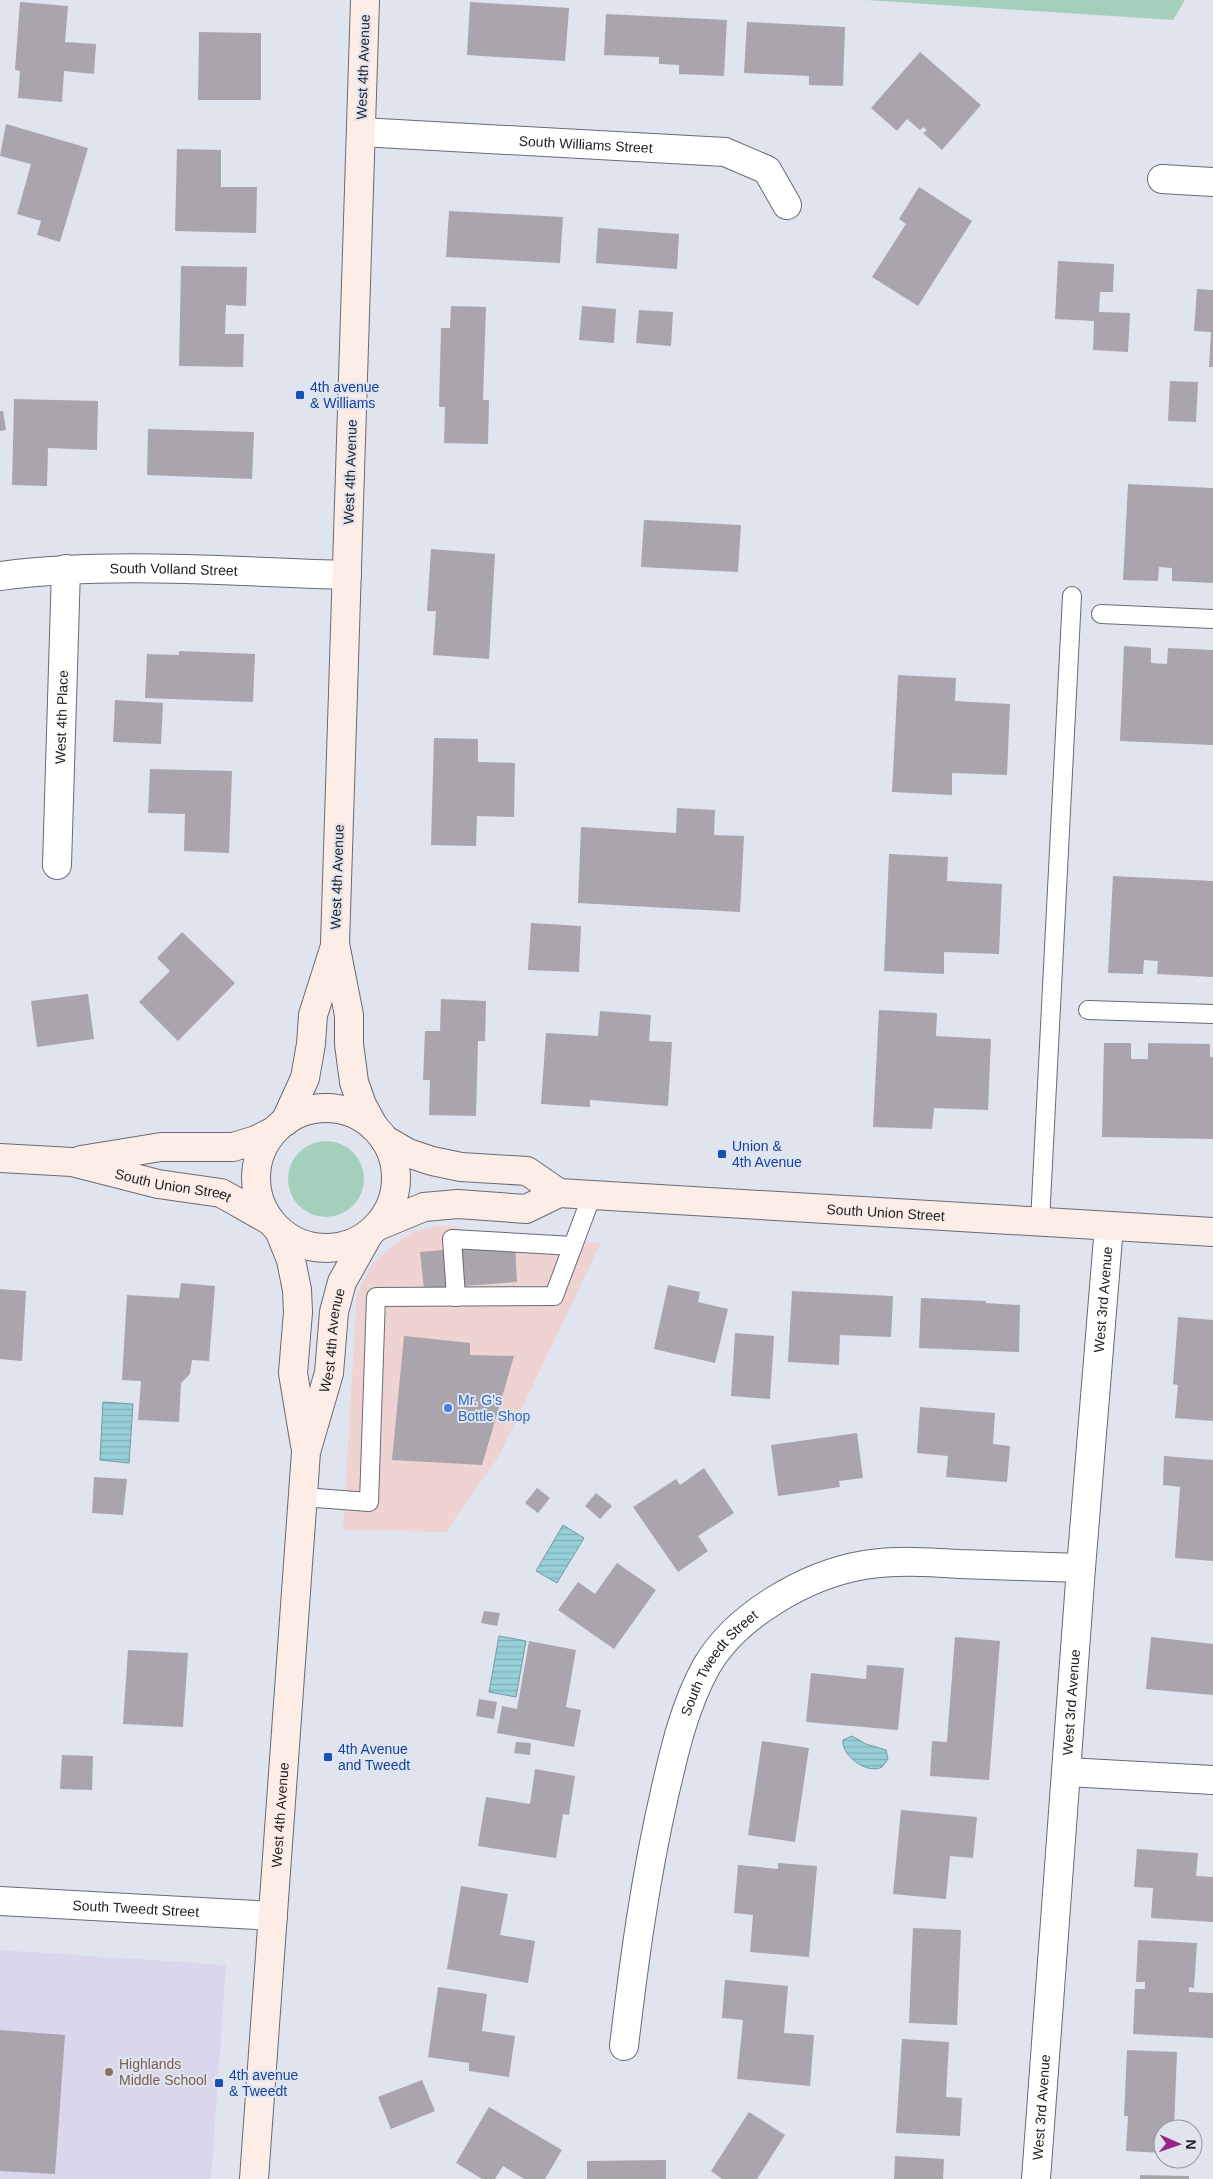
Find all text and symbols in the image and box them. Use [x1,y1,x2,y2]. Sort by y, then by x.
street label: West 4th Avenue [353,14,373,120]
street label: South Williams Street [518,133,653,156]
place label: 4th avenue & Williams [310,379,379,411]
marker: 4th avenue & Williams [294,389,306,401]
street label: West 4th Avenue [340,419,360,525]
street label: South Volland Street [110,560,238,579]
street label: West 4th Place [52,670,71,764]
street label: West 4th Avenue [327,824,347,930]
place label: Union & 4th Avenue [732,1138,802,1170]
marker: Union & 4th Avenue [716,1148,728,1160]
street label: South Union Street [113,1165,234,1205]
street label: South Union Street [826,1201,945,1224]
street label: West 3rd Avenue [1091,1246,1115,1353]
street label: West 4th Avenue [316,1286,348,1394]
place label: Mr. G's Bottle Shop [458,1392,531,1424]
marker: Mr. G's Bottle Shop [442,1402,454,1414]
street label: South Tweedt Street [678,1607,761,1718]
street label: West 3rd Avenue [1059,1649,1083,1756]
place label: 4th Avenue and Tweedt [338,1741,410,1773]
marker: 4th Avenue and Tweedt [322,1751,334,1763]
street label: West 4th Avenue [268,1762,292,1868]
street label: South Tweedt Street [72,1897,200,1920]
street label: West 3rd Avenue [1029,2053,1053,2161]
place label: Highlands Middle School [119,2056,207,2088]
marker: Highlands Middle School [103,2066,115,2078]
place label: 4th avenue & Tweedt [229,2067,298,2099]
marker: 4th avenue & Tweedt [213,2077,225,2089]
north arrow [1153,2119,1203,2169]
text: N [1183,2139,1199,2150]

